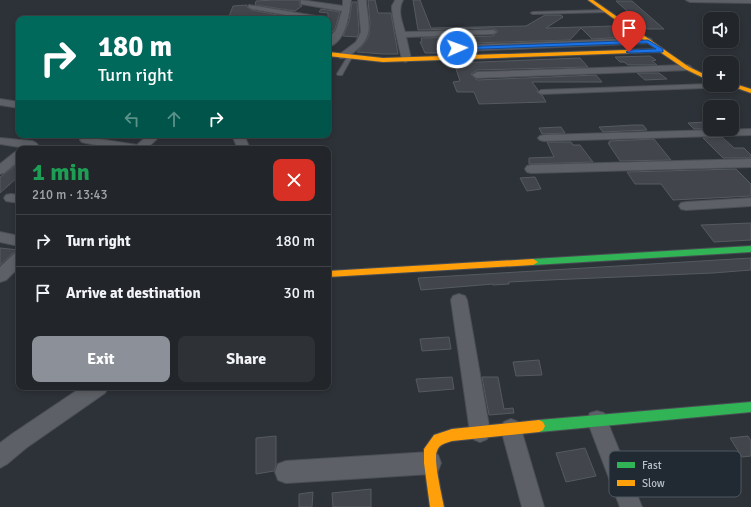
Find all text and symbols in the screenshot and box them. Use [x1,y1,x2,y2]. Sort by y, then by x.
pin [612,11,646,52]
map controls [703,12,739,136]
button: sound [703,12,739,48]
icon: arrive [618,17,640,39]
position arrow [436,27,478,69]
text: 180 m [98,30,172,64]
icon: right [32,32,84,84]
button: + [703,56,739,92]
text: Turn right [98,64,173,86]
button: − [703,100,739,136]
icon: left [121,108,143,130]
icon: ahead [163,108,185,130]
icon: right [205,108,227,130]
text: 1 min [32,157,90,187]
button: close [273,159,315,201]
text: 210 m · 13:43 [32,187,108,203]
icon: right [32,230,54,252]
text: Turn right [66,232,131,250]
text: 180 m [275,232,315,250]
icon: arrive [32,282,54,304]
text: Arrive at destination [66,284,201,302]
text: 30 m [284,284,315,302]
button: Exit [32,336,170,382]
button: Share [178,336,315,382]
legend [609,451,741,497]
text: Fast [642,459,662,472]
text: Slow [642,477,665,490]

